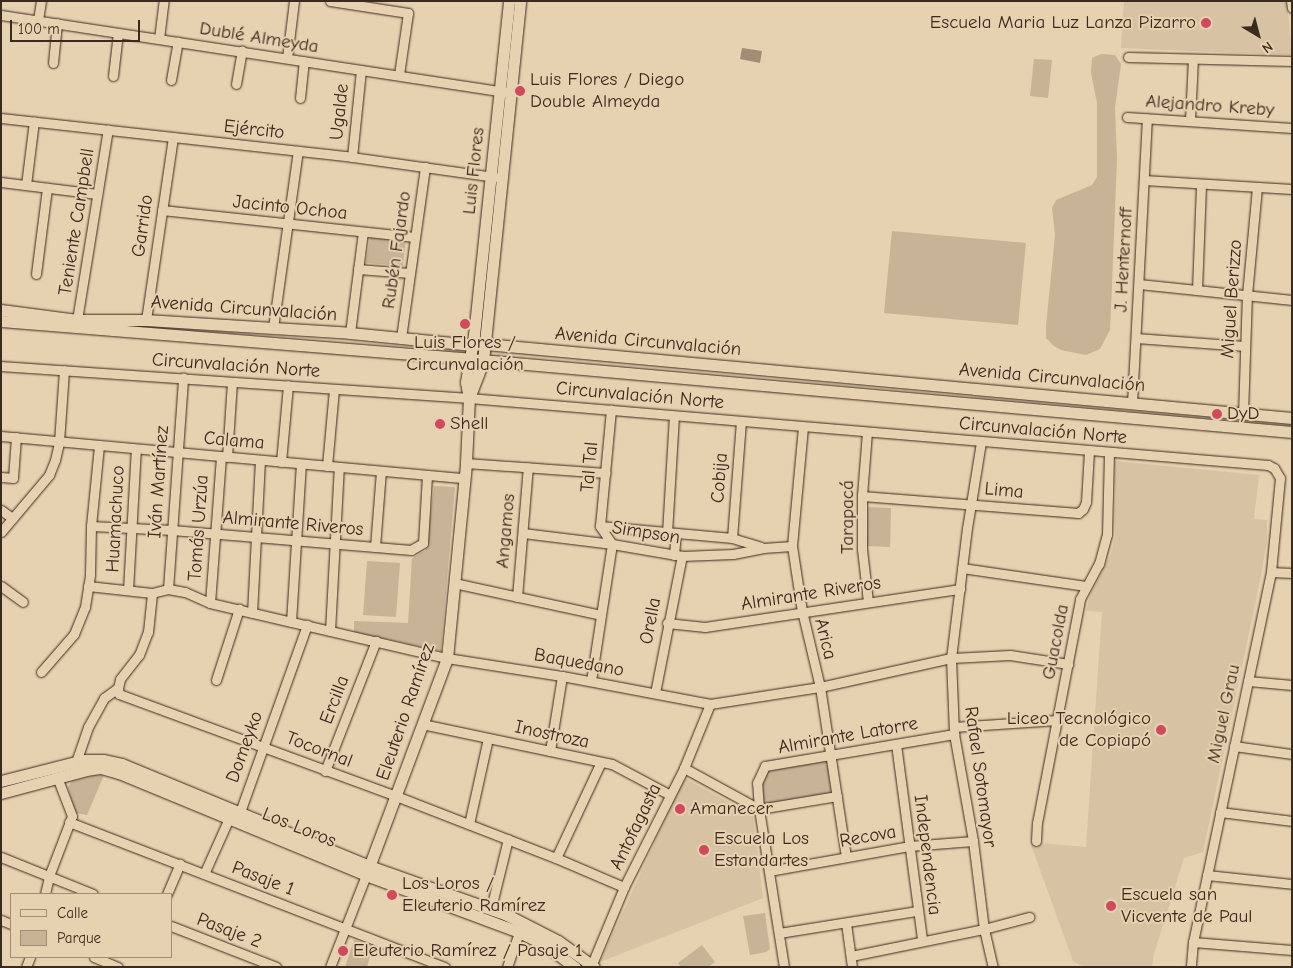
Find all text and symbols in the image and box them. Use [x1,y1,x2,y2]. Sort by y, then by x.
scale bar [12,10,142,42]
north arrow [1233,10,1283,60]
place label: Escuela Maria Luz Lanza Pizarro [930,12,1196,34]
street label: Dublé Almeyda [198,17,320,59]
marker: Escuela Maria Luz Lanza Pizarro [1200,17,1212,29]
text: 100 m [18,20,60,38]
text: N [1259,38,1276,57]
place label: Luis Flores / Diego Double Almeyda [530,69,684,113]
street label: Ugalde [326,83,354,141]
marker: Luis Flores / Diego Double Almeyda [514,85,526,97]
street label: Alejandro Kreby [1145,90,1275,122]
street label: Ejército [223,115,285,145]
street label: Luis Flores [458,126,490,216]
street label: Teniente Campbell [54,147,100,297]
street label: Rubén Fajardo [377,190,417,310]
street label: Jacinto Ochoa [232,191,348,225]
street label: Garrido [127,193,159,259]
street label: J. Henternoff [1110,207,1138,313]
street label: Miguel Berizzo [1216,239,1248,359]
street label: Avenida Circunvalación [150,291,338,327]
marker: Luis Flores / Circunvalación [459,318,471,330]
street label: Avenida Circunvalación [554,323,742,361]
place label: Luis Flores / Circunvalación [406,332,524,376]
street label: Circunvalación Norte [151,349,321,383]
street label: Avenida Circunvalación [958,359,1146,397]
street label: Circunvalación Norte [555,377,725,415]
place label: DyD [1227,403,1259,425]
marker: DyD [1211,408,1223,420]
street label: Circunvalación Norte [958,412,1128,450]
place label: Shell [450,413,489,435]
marker: Shell [434,418,446,430]
street label: Iván Martínez [144,425,174,539]
street label: Calama [203,427,265,455]
street label: Tal Tal [576,441,604,493]
street label: Cobija [707,452,733,504]
street label: Huamachuco [102,465,130,573]
street label: Tomás Urzúa [184,474,214,582]
street label: Lima [983,478,1025,504]
street label: Tarapacá [837,480,859,554]
street label: Angamos [491,493,521,569]
street label: Almirante Riveros [222,506,364,542]
street label: Simpson [610,516,682,550]
street label: Almirante Riveros [739,572,883,616]
street label: Orella [635,596,667,646]
street label: Guacolda [1038,602,1074,682]
street label: Arica [809,616,841,662]
street label: Eleuterio Ramírez [372,640,440,784]
street label: Baquedano [532,644,626,682]
street label: Miguel Grau [1202,663,1246,765]
street label: Ercilla [315,673,355,727]
street label: Rafael Sotomayor [959,705,1001,849]
street label: Domeyko [222,708,268,786]
place label: Liceo Tecnológico de Copiapó [1007,708,1151,752]
street label: Almirante Latorre [776,712,920,760]
street label: Inostroza [513,716,591,754]
marker: Liceo Tecnológico de Copiapó [1155,724,1167,736]
street label: Tocornal [283,727,355,773]
street label: Antofagasta [605,780,667,874]
street label: Independencia [908,794,946,916]
place label: Amanecer [690,798,773,820]
street label: Los Loros [259,803,339,853]
marker: Amanecer [674,803,686,815]
street label: Recova [838,821,898,853]
place label: Escuela Los Estandartes [714,828,809,872]
marker: Escuela Los Estandartes [698,844,710,856]
street label: Pasaje 1 [228,857,298,901]
place label: Los Loros / Eleuterio Ramírez [402,873,545,917]
place label: Escuela san Vicvente de Paul [1121,884,1252,928]
marker: Los Loros / Eleuterio Ramírez [386,889,398,901]
legend [10,893,172,958]
marker: Escuela san Vicvente de Paul [1105,900,1117,912]
text: Calle [57,904,88,922]
street label: Pasaje 2 [193,908,265,954]
text: Parque [57,929,101,947]
place label: Eleuterio Ramírez / Pasaje 1 [353,940,583,962]
marker: Eleuterio Ramírez / Pasaje 1 [337,945,349,957]

